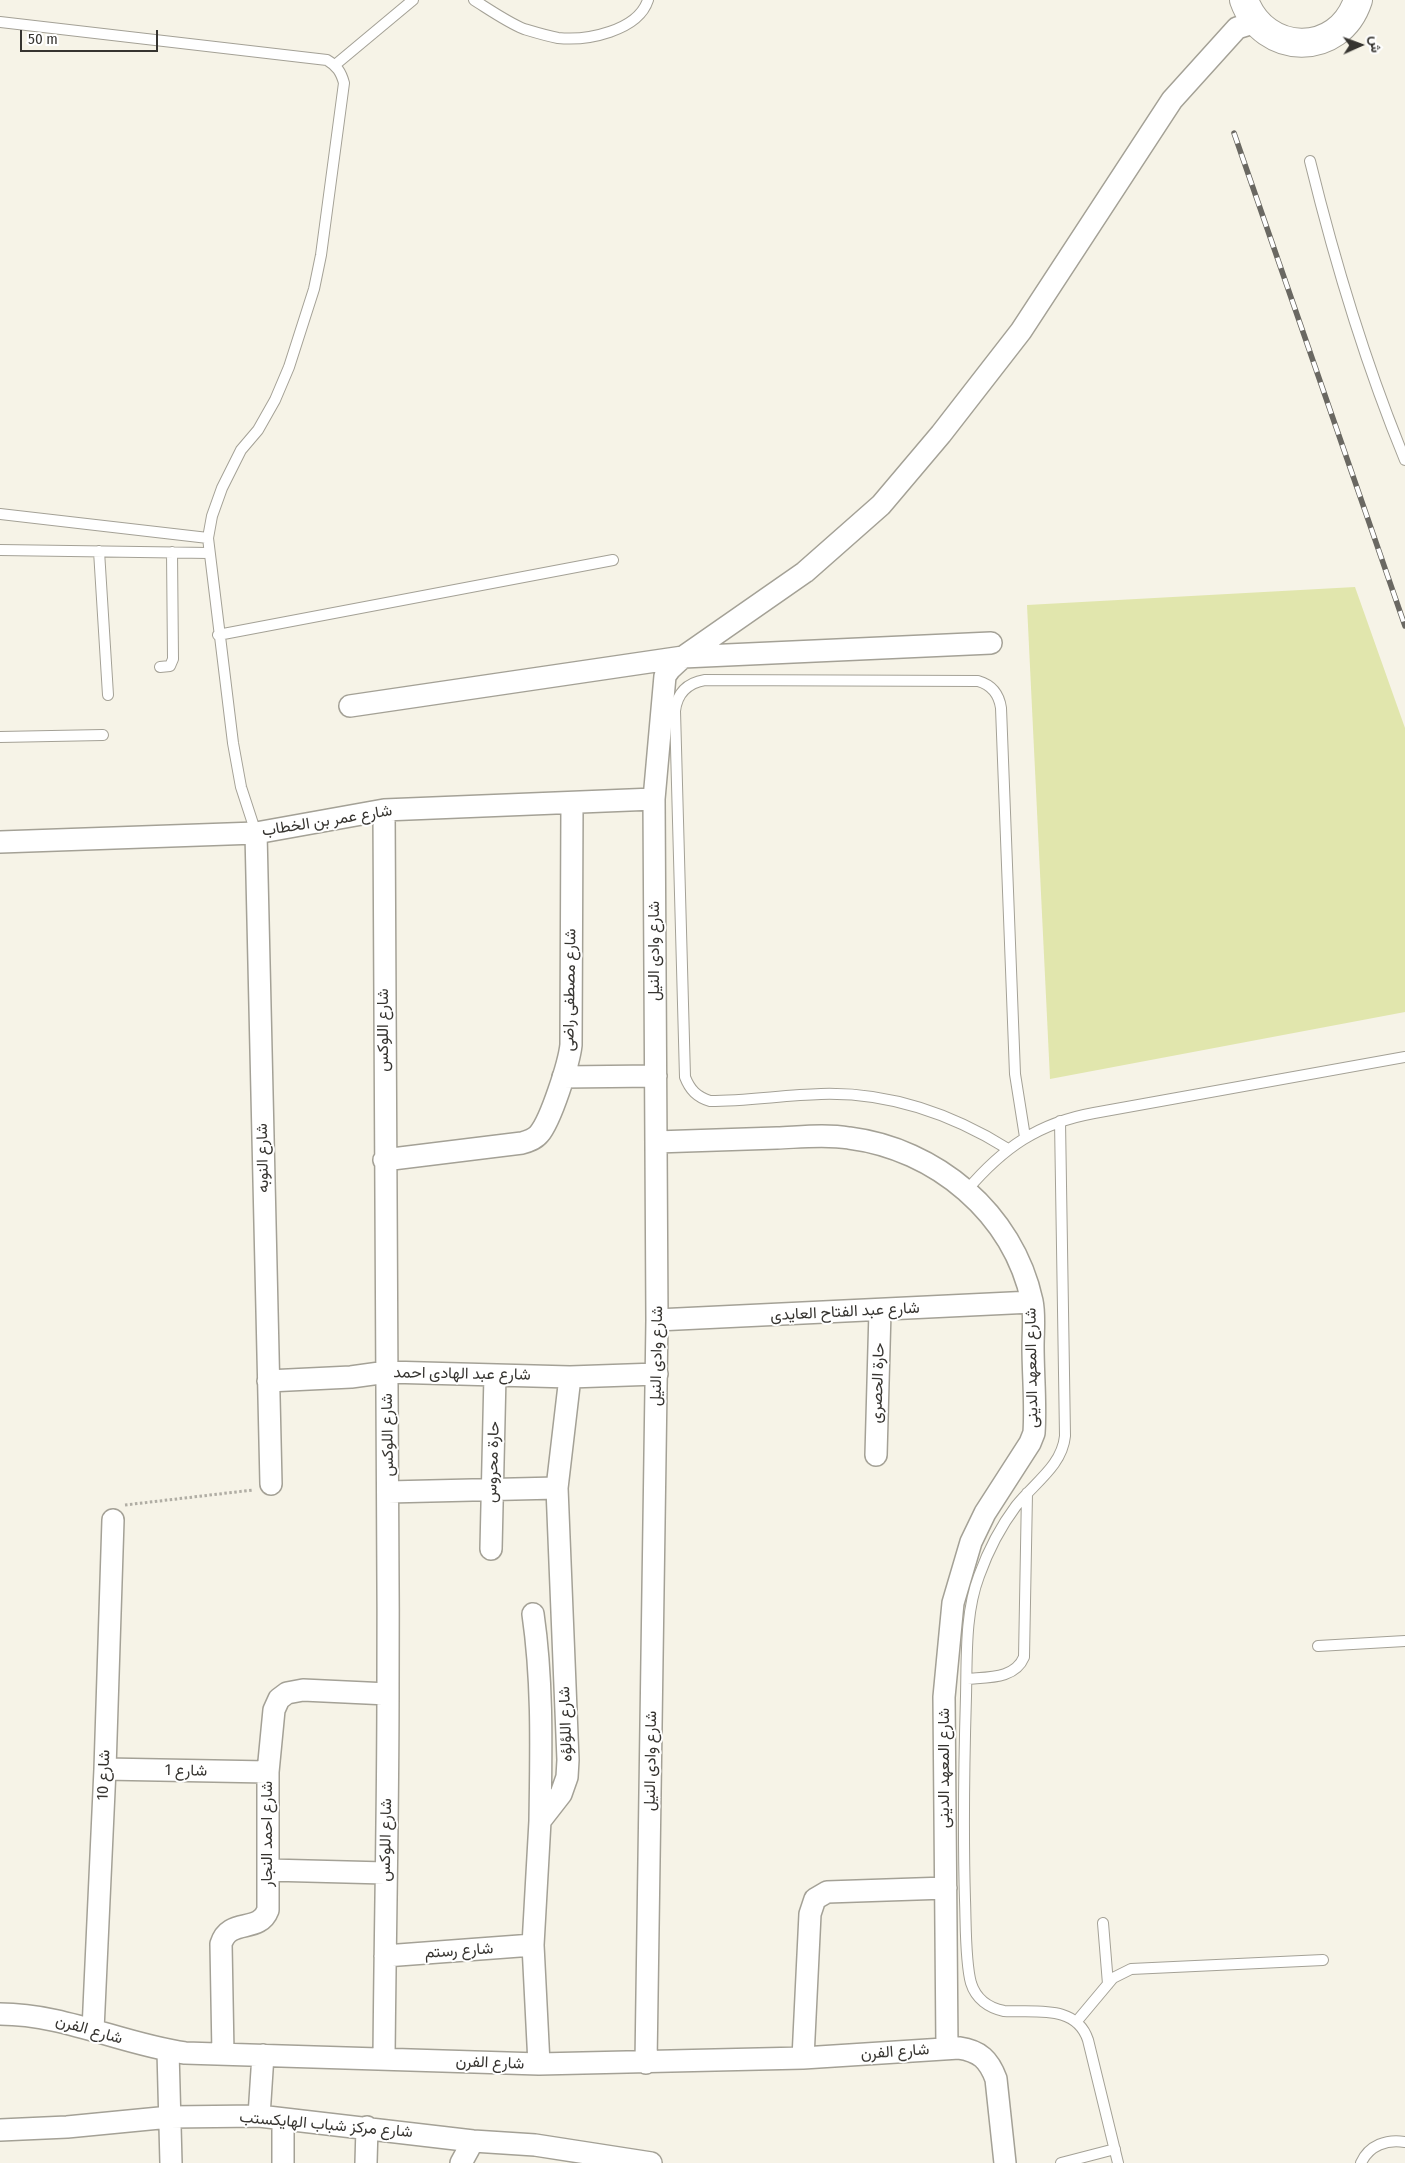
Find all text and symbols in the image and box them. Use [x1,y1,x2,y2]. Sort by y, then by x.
scale bar [22,20,160,52]
north arrow [1335,20,1385,70]
text: 50 m [28,30,58,48]
text: ش [1367,36,1384,53]
street label: شارع عمر بن الخطاب [261,801,393,841]
street label: شارع وادى النيل [645,901,665,1001]
street label: شارع مصطفى راضى [559,928,581,1052]
street label: شارع اللوكس [374,988,394,1072]
street label: شارع النوبه [253,1123,273,1193]
street label: شارع عبد الفتاح العايدى [770,1298,920,1326]
street label: شارع وادى النيل [647,1306,667,1406]
street label: شارع المعهد الدينى [1021,1308,1043,1428]
street label: حارة الحصرى [867,1342,889,1424]
street label: شارع عبد الهادى احمد [393,1363,531,1385]
street label: شارع اللوكس [378,1393,398,1477]
street label: حارة محروس [482,1421,504,1503]
street label: شارع اللؤلؤه [555,1686,577,1762]
street label: شارع المعهد الدينى [935,1708,955,1828]
street label: شارع وادى النيل [641,1711,661,1811]
street label: شارع 10 [94,1749,114,1801]
street label: شارع 1 [165,1761,207,1781]
street label: شارع احمد النجار [258,1781,278,1887]
street label: شارع اللوكس [376,1798,396,1882]
street label: شارع رستم [424,1939,494,1963]
street label: شارع الفرن [53,2011,125,2049]
street label: شارع الفرن [860,2040,930,2064]
street label: شارع الفرن [455,2052,525,2074]
street label: شارع مركز شباب الهايكستب [238,2108,414,2142]

